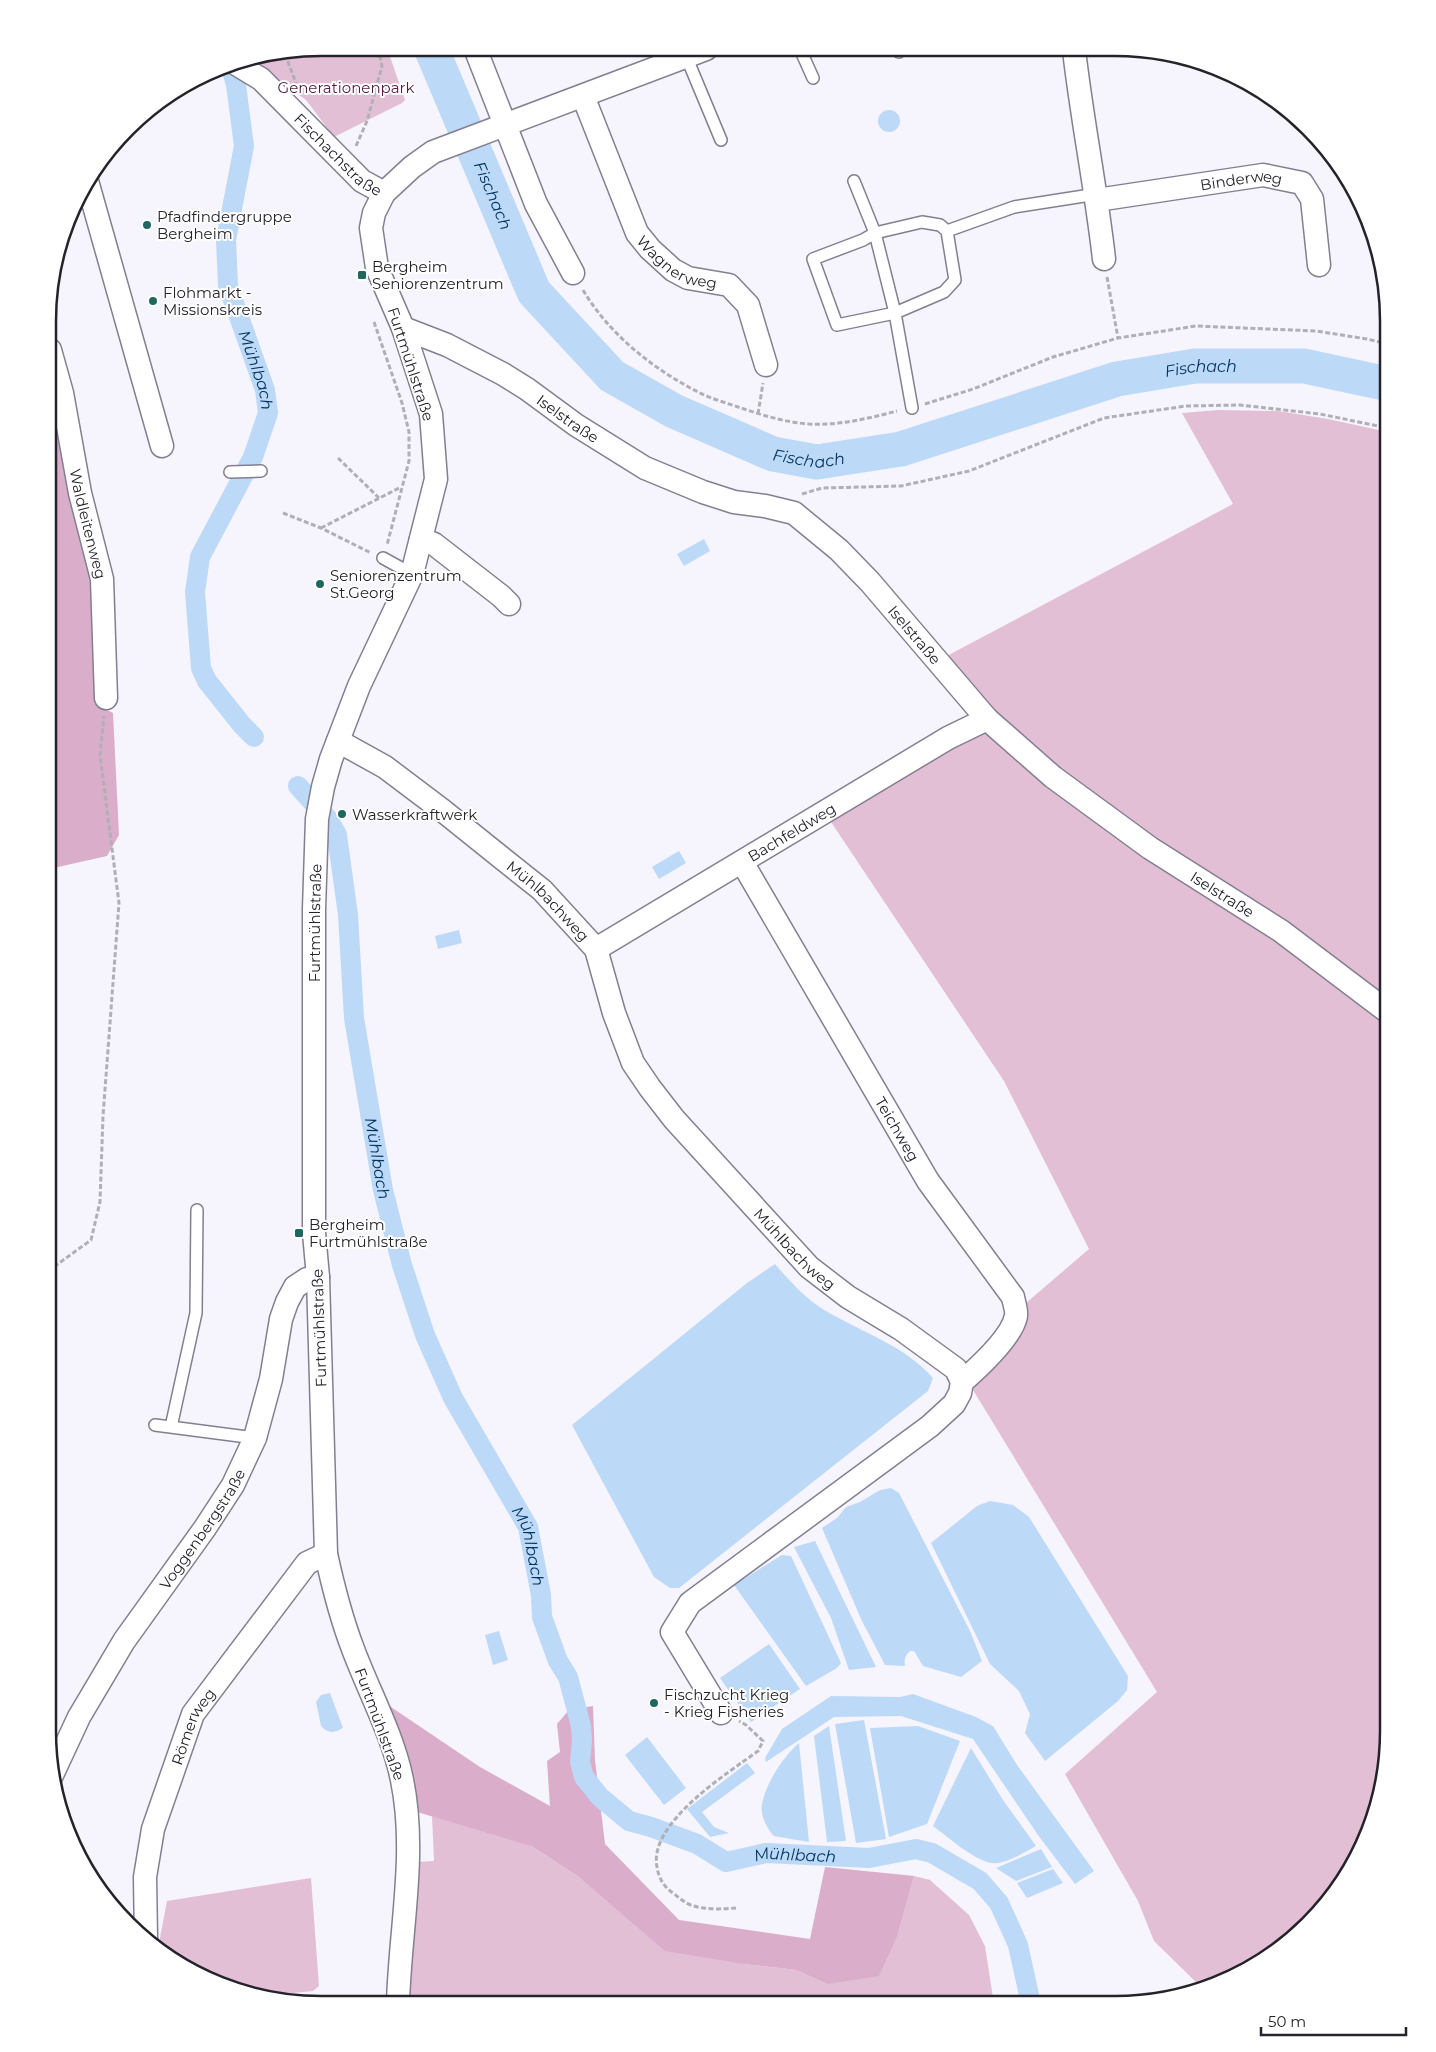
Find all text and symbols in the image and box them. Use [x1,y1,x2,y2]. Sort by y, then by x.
park label: Generationenpark [278,78,414,97]
street label: Fischachstraße [290,109,385,200]
water label: Fischach [470,158,516,233]
street label: Binderweg [1199,165,1284,194]
place label: Pfadfindergruppe Bergheim [157,207,292,243]
marker: Pfadfindergruppe Bergheim [141,219,153,231]
street label: Wagnerweg [633,231,719,292]
place label: Bergheim Seniorenzentrum [372,257,504,293]
marker: Bergheim Seniorenzentrum [356,269,368,281]
place label: Flohmarkt - Missionskreis [163,283,262,319]
marker: Flohmarkt - Missionskreis [147,295,159,307]
street label: Furtmühlstraße [384,305,438,423]
water label: Mühlbach [235,328,277,411]
water label: Fischach [1163,357,1237,380]
street label: Iselstraße [533,390,603,447]
water label: Fischach [771,445,846,472]
street label: Waldleitenweg [66,467,111,581]
place label: Seniorenzentrum St.Georg [330,566,462,602]
marker: Seniorenzentrum St.Georg [314,578,326,590]
street label: Iselstraße [884,601,945,668]
street label: Bachfeldweg [744,798,839,865]
place label: Wasserkraftwerk [352,805,477,824]
marker: Wasserkraftwerk [336,808,348,820]
street label: Mühlbachweg [503,856,594,945]
street label: Furtmühlstraße [304,863,325,982]
street label: Iselstraße [1187,867,1258,921]
street label: Teichweg [871,1093,924,1165]
water label: Mühlbach [361,1116,394,1201]
street label: Mühlbachweg [750,1204,840,1294]
place label: Bergheim Furtmühlstraße [309,1215,428,1251]
marker: Bergheim Furtmühlstraße [293,1227,305,1239]
street label: Furtmühlstraße [307,1268,331,1388]
street label: Voggenbergstraße [155,1466,249,1593]
water label: Mühlbach [508,1502,549,1588]
street label: Furtmühlstraße [351,1665,409,1783]
street label: Römerweg [167,1684,219,1767]
place label: Fischzucht Krieg - Krieg Fisheries [664,1685,789,1721]
marker: Fischzucht Krieg - Krieg Fisheries [648,1697,660,1709]
water label: Mühlbach [752,1843,837,1866]
scale bar [1261,2004,1406,2036]
text: 50 m [1268,2012,1306,2031]

